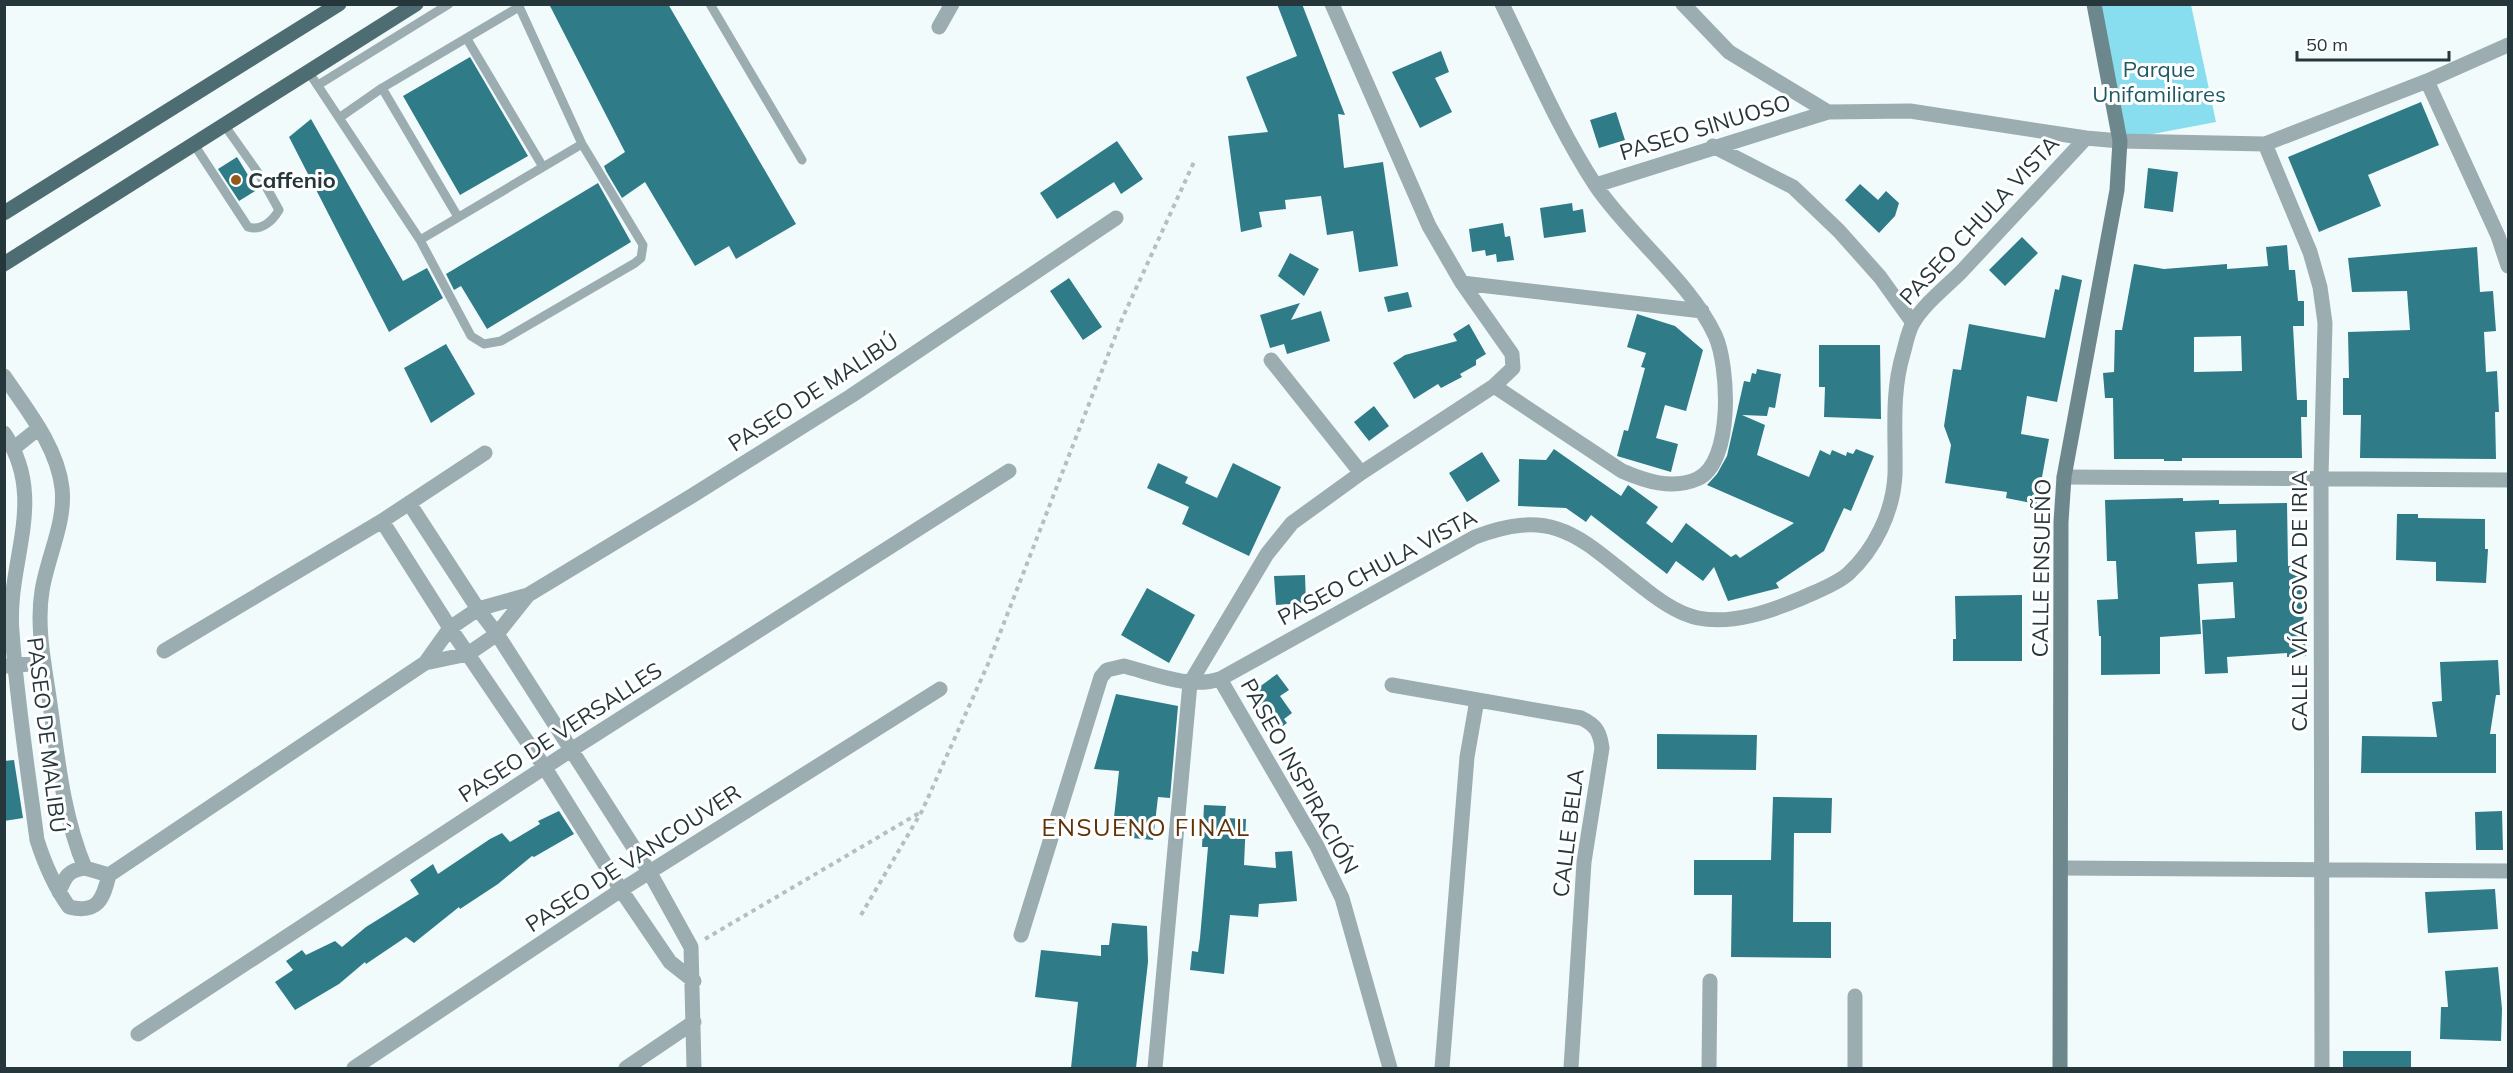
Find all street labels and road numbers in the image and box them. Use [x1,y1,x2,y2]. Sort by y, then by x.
street label: PASEO SINUOSO [1616,88,1794,166]
street label: PASEO CHULA VISTA [1893,129,2065,311]
street label: PASEO DE MALIBÚ [723,327,903,457]
street label: CALLE VÍA COVA DE IRIA [2285,470,2313,732]
street label: CALLE ENSUEÑO [2025,478,2057,658]
street label: PASEO CHULA VISTA [1273,503,1481,631]
street label: PASEO DE MALIBÚ [21,636,73,834]
street label: PASEO DE VERSALLES [453,656,667,808]
street label: PASEO INSPIRACIÓN [1235,673,1365,879]
street label: CALLE BELA [1546,767,1590,899]
street label: PASEO DE VANCOUVER [520,778,746,938]

